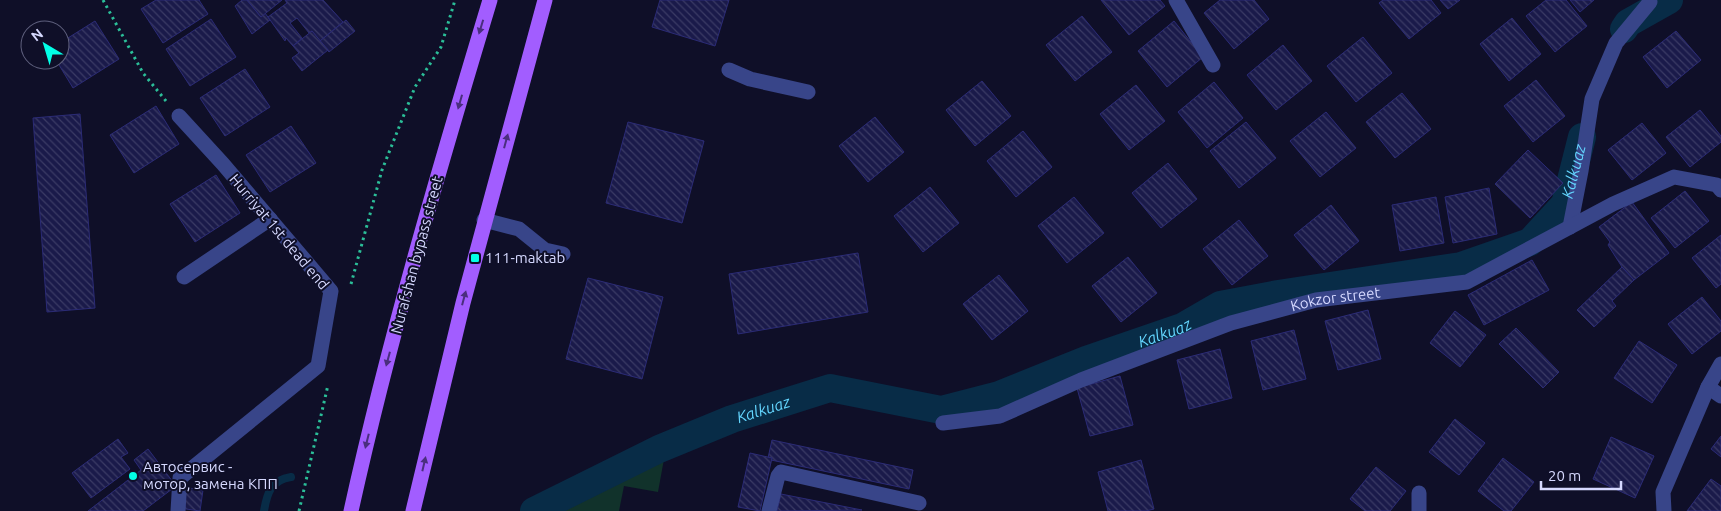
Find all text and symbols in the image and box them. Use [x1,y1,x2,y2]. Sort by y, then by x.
north arrow [20,20,70,70]
one-way arrow [477,20,485,35]
text: N [28,25,46,44]
one-way arrow [455,94,463,109]
one-way arrow [502,133,510,148]
water label: Kalkuaz [1558,142,1589,200]
street label: Hurriyat 1st dead end [226,171,333,293]
street label: Nurafshan bypass street [387,174,446,336]
place label: 111-maktab [485,249,565,266]
marker: 111-maktab [469,252,481,264]
street label: Kokzor street [1289,283,1381,314]
one-way arrow [460,290,468,305]
water label: Kalkuaz [1136,314,1195,350]
one-way arrow [384,352,392,367]
water label: Kalkuaz [734,392,793,426]
one-way arrow [363,434,371,449]
one-way arrow [420,456,428,471]
place label: Автосервис - мотор, замена КПП [143,458,278,492]
scale bar [1541,458,1621,490]
text: 20 m [1548,467,1581,484]
marker: Автосервис - мотор, замена КПП [127,470,139,482]

